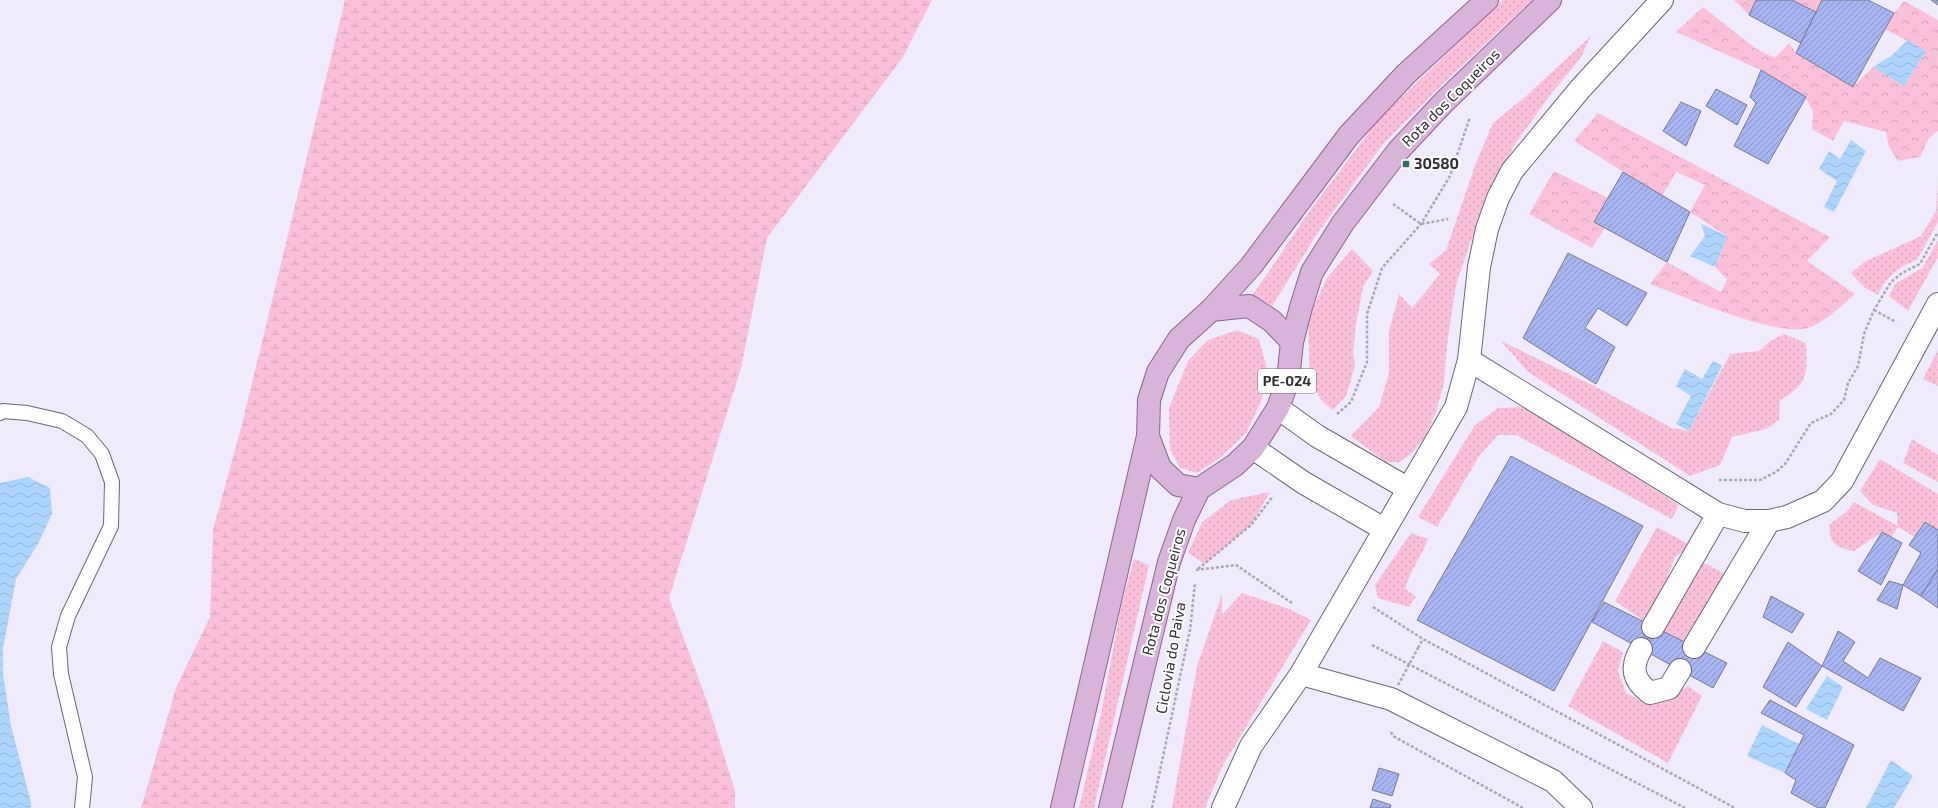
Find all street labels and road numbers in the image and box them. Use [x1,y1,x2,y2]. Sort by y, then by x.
street label: Rota dos Coqueiros [1398,45,1503,150]
road number: PE-024 [1258,369,1316,393]
street label: Rota dos Coqueiros [1137,526,1189,657]
street label: Ciclovia do Paiva [1151,601,1189,715]

